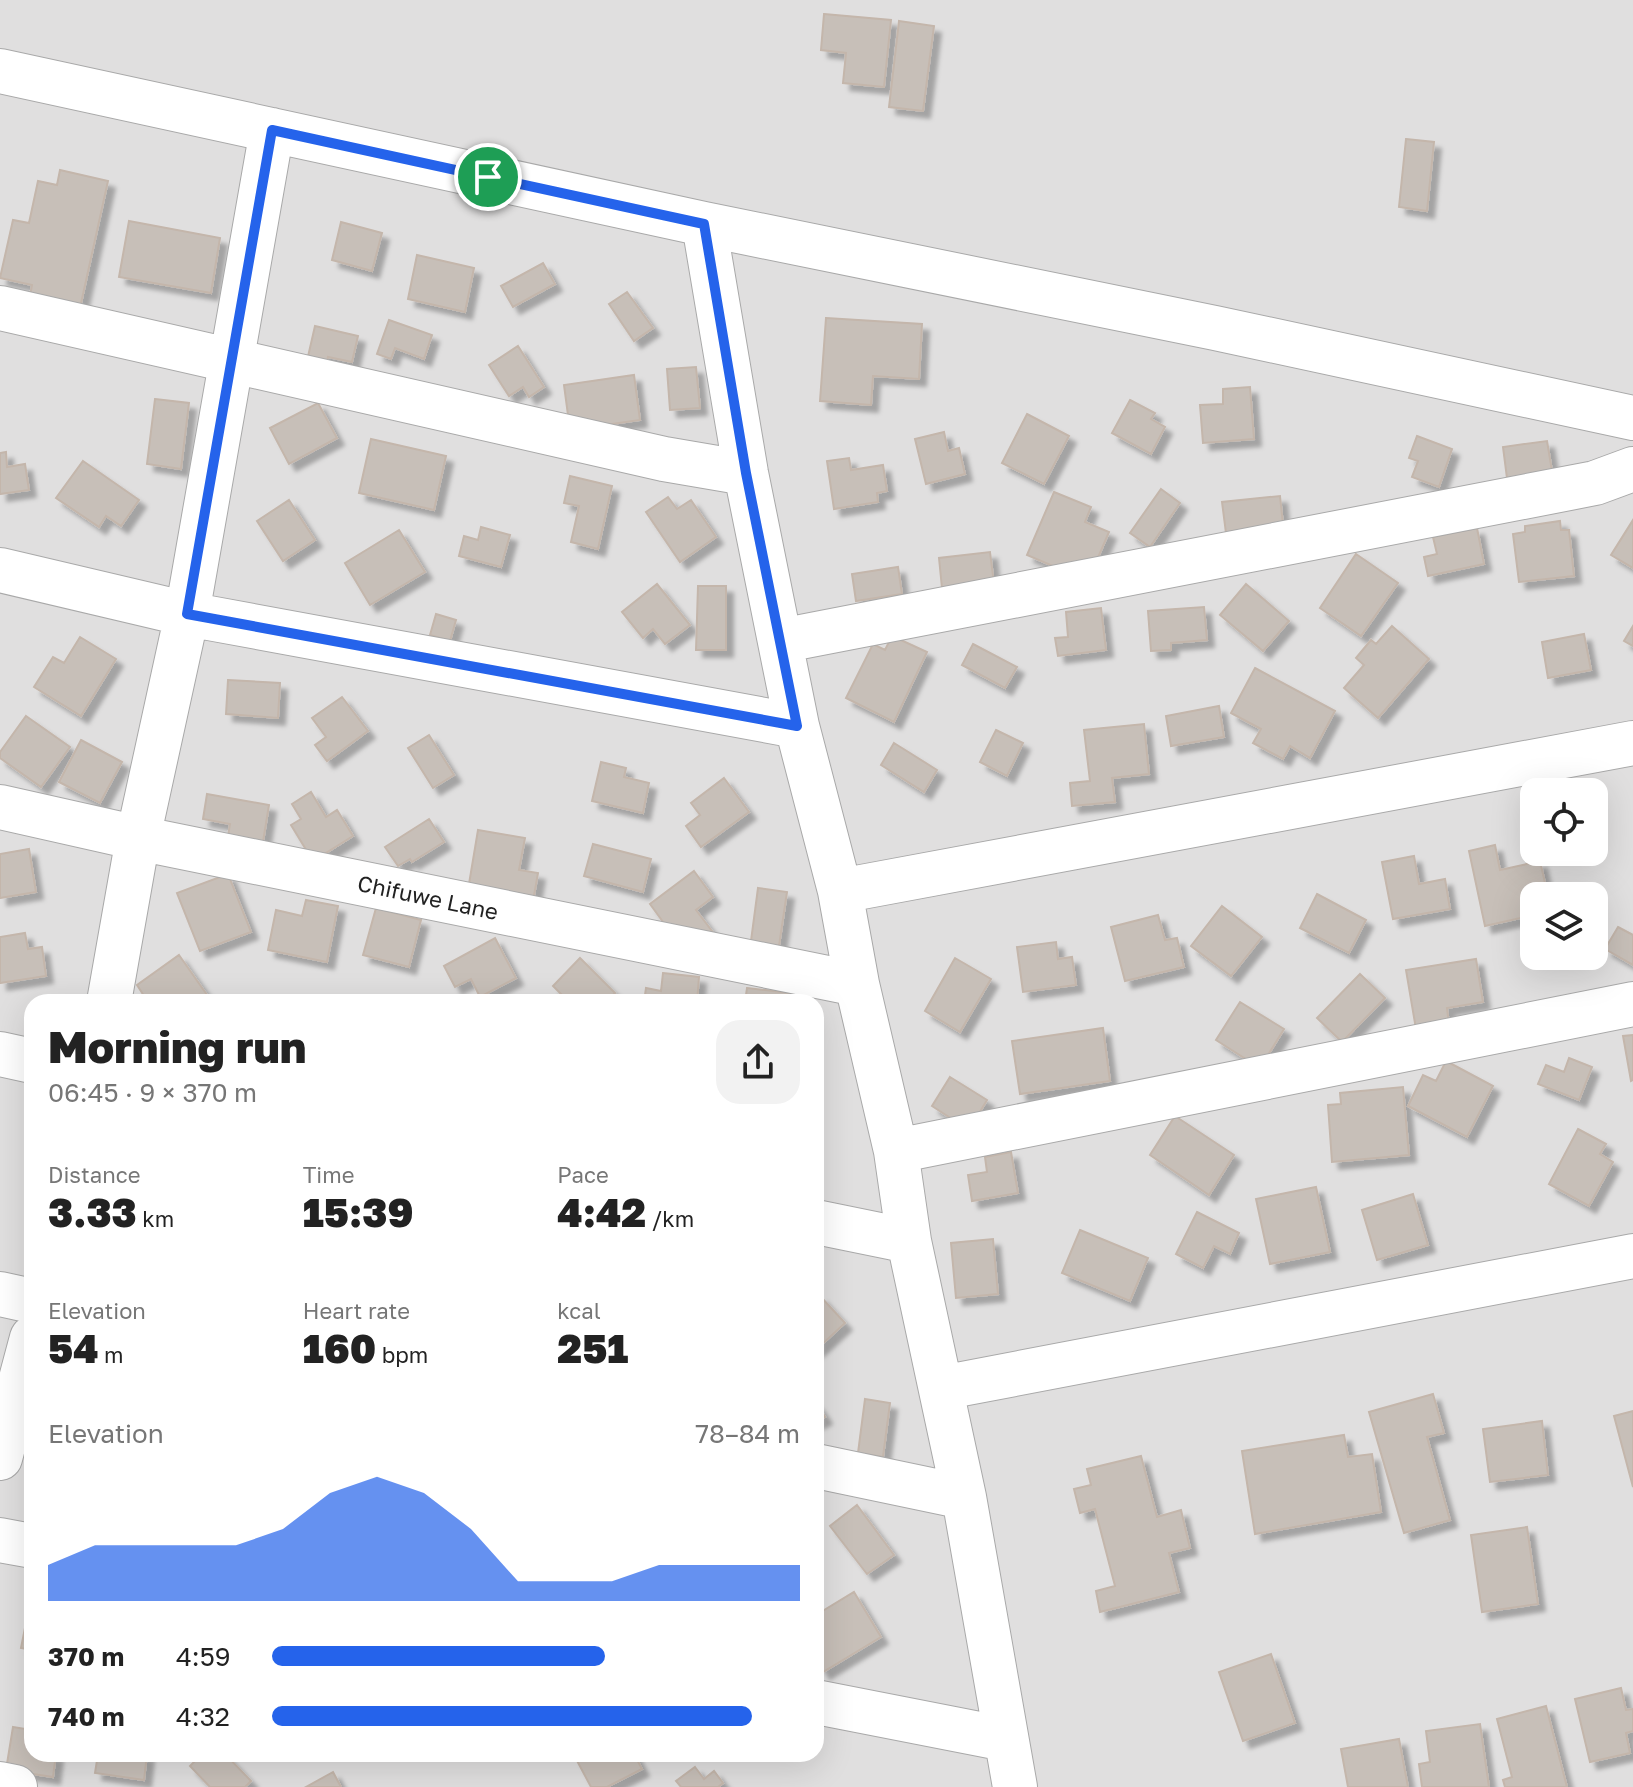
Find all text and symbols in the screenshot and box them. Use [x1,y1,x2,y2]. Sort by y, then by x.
pin [454,143,522,211]
icon: arrive [466,155,510,199]
map controls [1520,778,1608,970]
button: locate [1520,778,1608,866]
street label: Chifuwe Lane [355,869,501,925]
button: layers [1520,882,1608,970]
text: Morning run [48,1020,306,1073]
button: share [716,1020,800,1104]
text: 06:45 · 9 × 370 m [48,1077,257,1108]
text: Distance [48,1161,140,1188]
text: Time [303,1161,354,1188]
text: Pace [557,1161,609,1188]
text: 3.33 [48,1188,137,1236]
text: 15:39 [303,1188,413,1236]
text: 4:42 [557,1188,646,1236]
text: km [137,1205,174,1232]
text: /km [646,1205,694,1232]
text: Elevation [48,1297,146,1324]
text: Heart rate [303,1297,410,1324]
text: kcal [557,1297,601,1324]
text: 54 [48,1324,99,1372]
text: 160 [303,1324,376,1372]
text: 251 [557,1324,628,1372]
text: m [99,1341,124,1368]
text: bpm [376,1341,428,1368]
text: Elevation [48,1418,164,1449]
text: 78–84 m [695,1418,800,1449]
text: 370 m [48,1641,124,1672]
text: 4:59 [176,1641,230,1672]
text: 740 m [48,1701,125,1732]
text: 4:32 [176,1701,230,1732]

